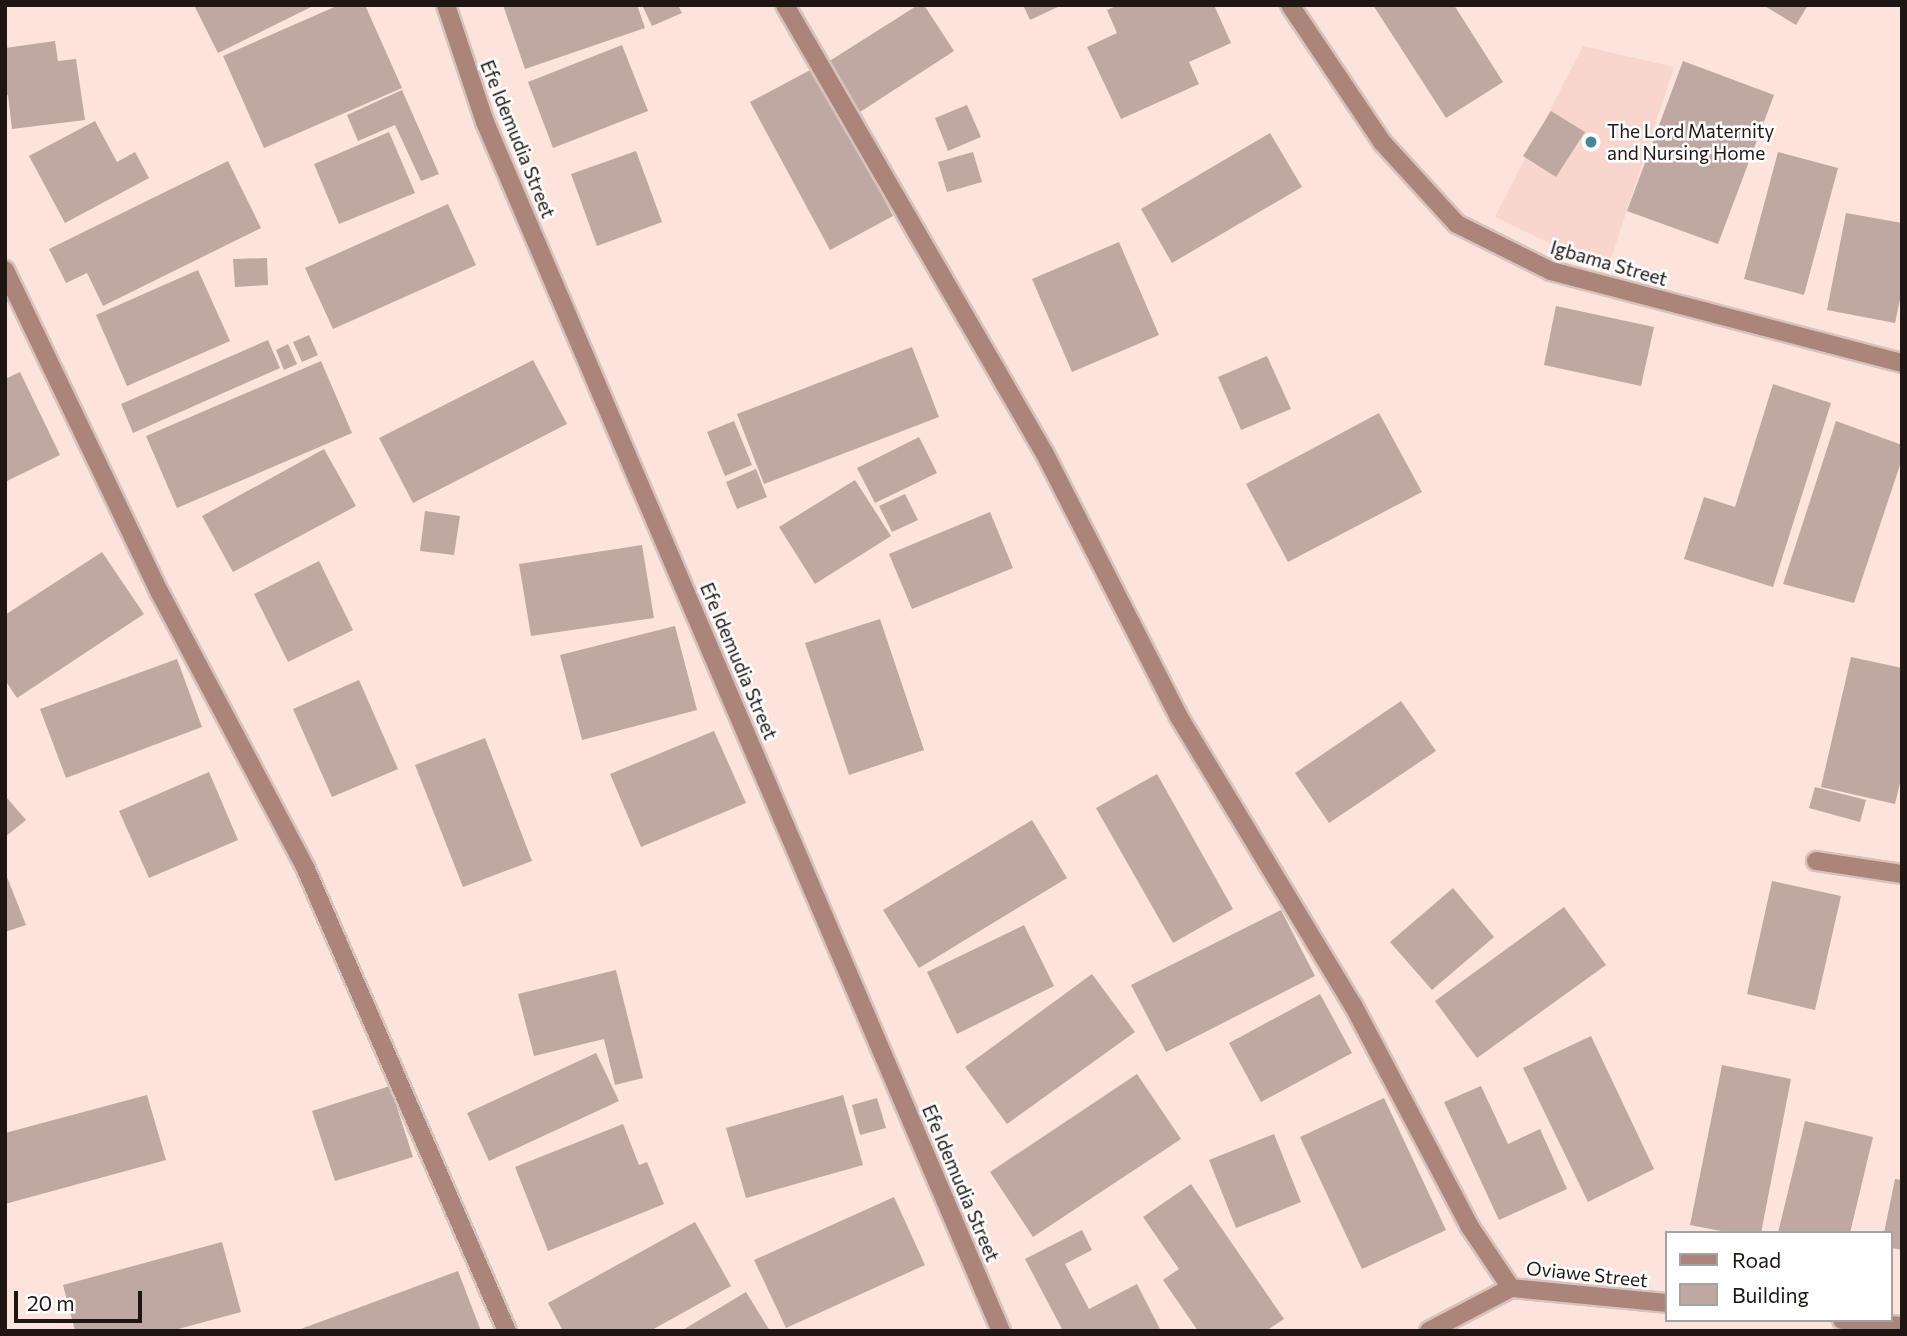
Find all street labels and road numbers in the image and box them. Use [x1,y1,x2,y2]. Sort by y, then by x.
street label: Efe Idemudia Street [476,57,560,221]
street label: Igbama Street [1548,235,1670,291]
street label: Efe Idemudia Street [696,579,782,743]
street label: Efe Idemudia Street [918,1101,1004,1265]
street label: Oviawe Street [1525,1256,1649,1292]

